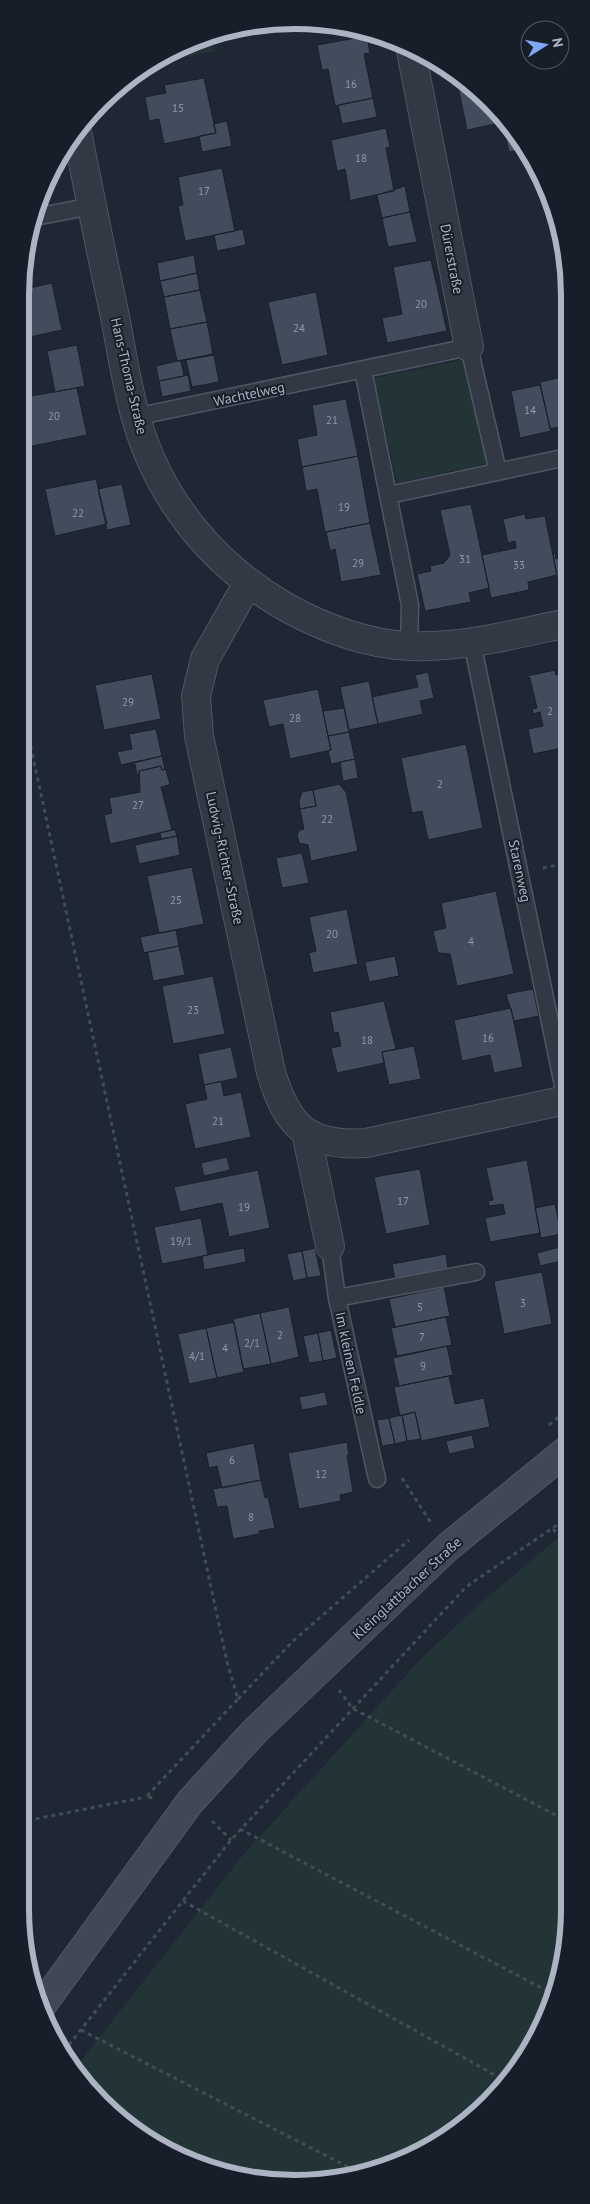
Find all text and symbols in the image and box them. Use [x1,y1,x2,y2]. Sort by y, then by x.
north arrow [520,20,570,70]
text: N [548,36,567,49]
house number: 16 [345,77,357,91]
house number: 15 [172,101,184,115]
house number: 18 [355,151,367,165]
house number: 17 [198,184,210,198]
street label: Dürerstraße [436,222,468,296]
house number: 20 [415,297,427,311]
street label: Hans-Thoma-Straße [107,316,151,436]
house number: 24 [293,321,305,335]
street label: Wachtelweg [212,378,286,410]
house number: 14 [524,403,536,417]
house number: 20 [48,409,60,423]
house number: 21 [326,413,338,427]
house number: 19 [338,500,350,514]
house number: 22 [72,506,84,520]
house number: 31 [459,552,471,566]
house number: 29 [352,556,364,570]
house number: 33 [513,558,525,572]
house number: 29 [122,695,134,709]
house number: 2 [547,704,553,718]
house number: 28 [289,711,301,725]
house number: 2 [437,777,443,791]
street label: Ludwig-Richter-Straße [202,790,248,926]
house number: 27 [132,798,144,812]
house number: 22 [321,812,333,826]
street label: Starenweg [505,838,535,904]
house number: 25 [170,893,182,907]
house number: 20 [326,927,338,941]
house number: 4 [468,934,474,948]
house number: 23 [187,1003,199,1017]
house number: 16 [482,1031,494,1045]
house number: 18 [361,1033,373,1047]
house number: 21 [212,1114,224,1128]
house number: 17 [397,1194,409,1208]
house number: 19 [238,1200,250,1214]
house number: 19/1 [170,1234,192,1248]
house number: 3 [520,1296,526,1310]
house number: 5 [417,1300,423,1314]
street label: Im kleinen Feldle [331,1310,371,1416]
house number: 2 [277,1328,283,1342]
house number: 7 [419,1330,425,1344]
house number: 2/1 [244,1336,260,1350]
house number: 4 [222,1341,228,1355]
house number: 4/1 [189,1349,205,1363]
house number: 9 [420,1359,426,1373]
house number: 6 [229,1453,235,1467]
house number: 12 [315,1467,327,1481]
house number: 8 [248,1510,254,1524]
street label: Kleinglattbacher Straße [349,1533,465,1643]

